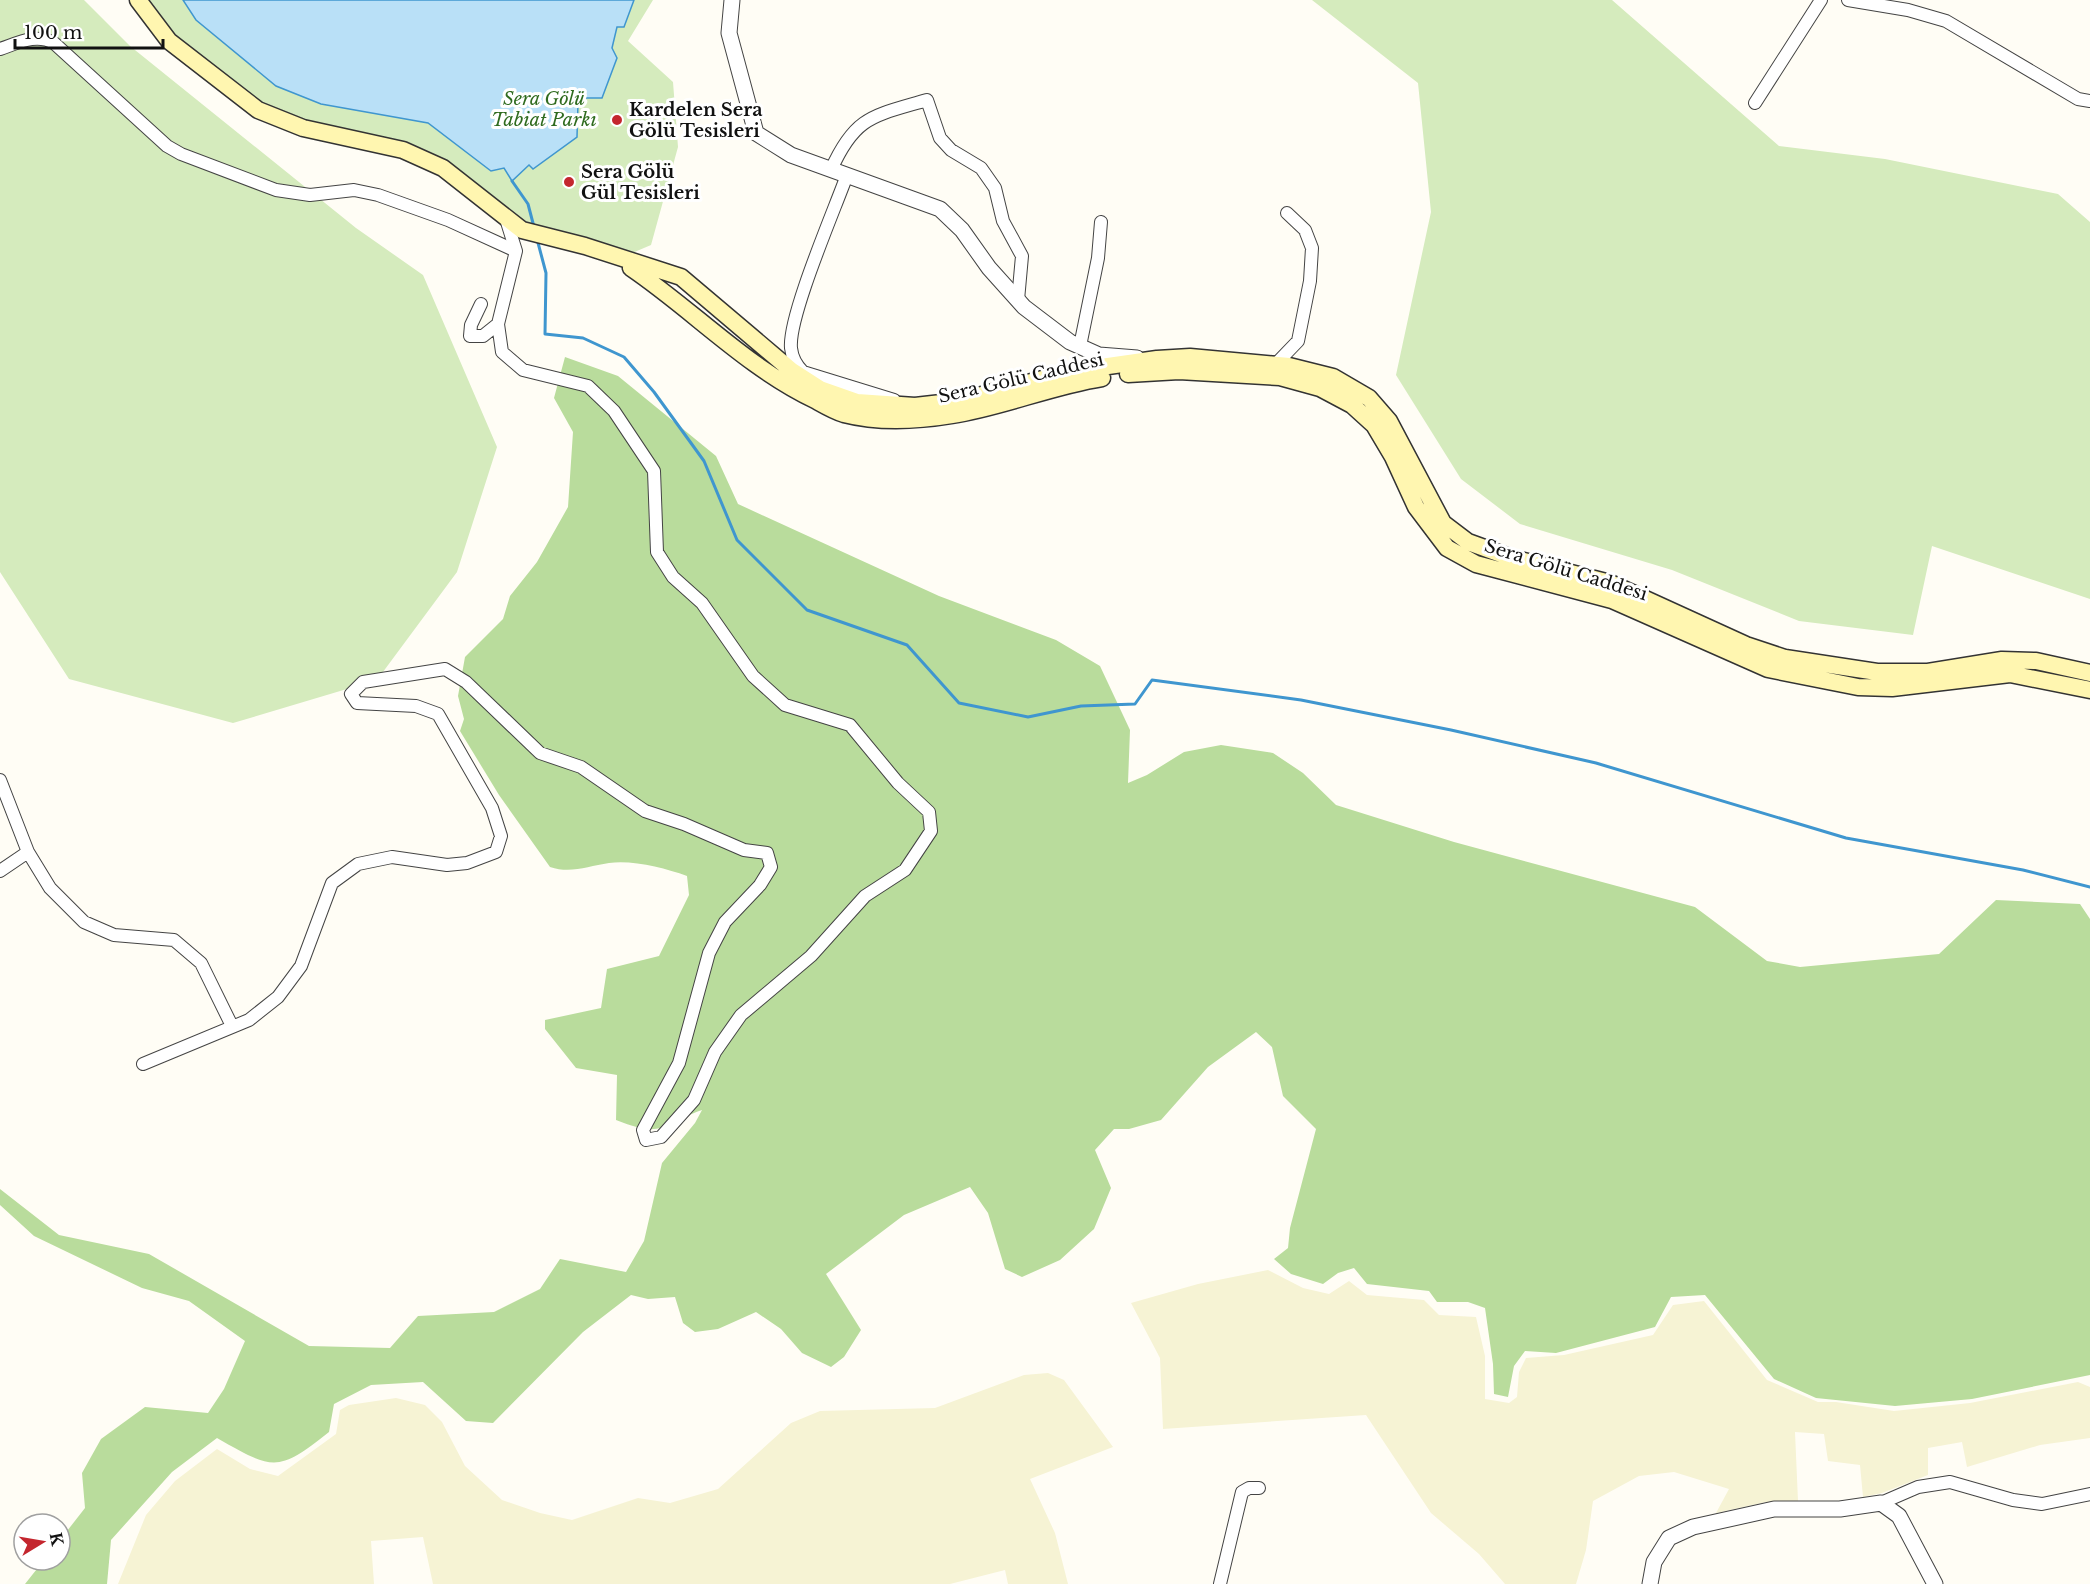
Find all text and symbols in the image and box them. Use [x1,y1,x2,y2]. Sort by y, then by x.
scale bar [15,12,164,50]
text: 100 m [24,22,82,44]
park label: Sera Gölü Tabiat Parkı [491,88,597,131]
place label: Kardelen Sera Gölü Tesisleri [629,99,763,142]
marker: Kardelen Sera Gölü Tesisleri [610,113,624,127]
place label: Sera Gölü Gül Tesisleri [581,161,700,204]
marker: Sera Gölü Gül Tesisleri [562,175,576,189]
street label: Sera Gölü Caddesi [936,348,1106,408]
street label: Sera Gölü Caddesi [1482,535,1650,605]
north arrow [12,1512,72,1572]
text: K [46,1531,68,1548]

